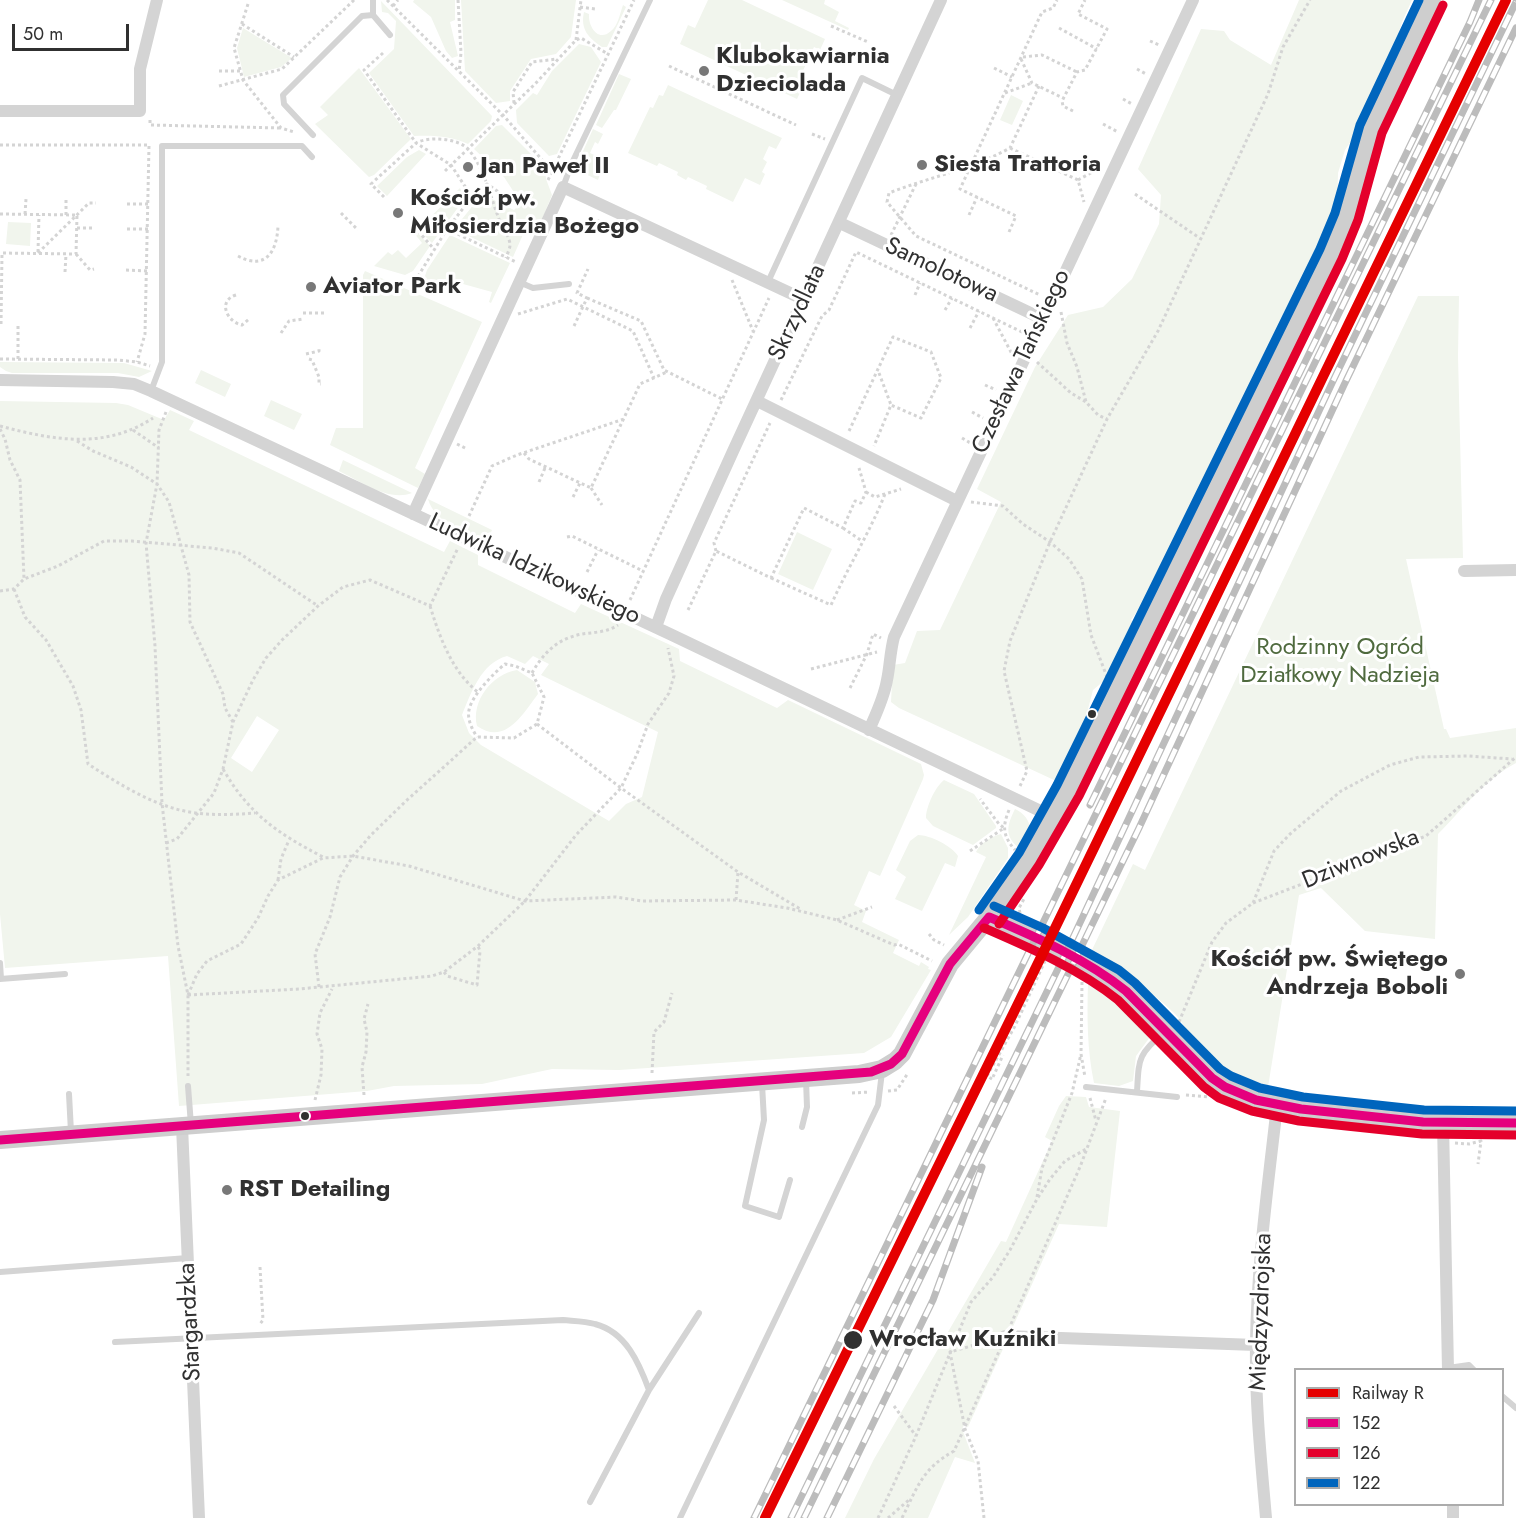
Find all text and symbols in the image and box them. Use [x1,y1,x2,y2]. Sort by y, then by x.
scale bar [15,12,132,50]
text: 50 m [23,21,63,47]
place label: Klubokawiarnia Dzieciolada [716,43,890,99]
marker: Klubokawiarnia Dzieciolada [697,64,711,78]
place label: Siesta Trattoria [934,151,1101,179]
place label: Jan Paweł II [480,153,610,181]
marker: Siesta Trattoria [915,158,929,172]
marker: Jan Paweł II [461,160,475,174]
place label: Kościół pw. Miłosierdzia Bożego [410,185,639,241]
marker: Kościół pw. Miłosierdzia Bożego [391,206,405,220]
street label: Samolotowa [880,232,1002,310]
street label: Skrzydlata [763,260,833,366]
street label: Czesława Tańskiego [967,265,1077,459]
place label: Aviator Park [323,273,461,301]
marker: Aviator Park [304,280,318,294]
street label: Ludwika Idzikowskiego [424,508,644,632]
park label: Rodzinny Ogród Działkowy Nadzieja [1240,634,1440,690]
unlabelled marker [1086,708,1098,720]
street label: Dziwnowska [1298,824,1424,896]
place label: Kościół pw. Świętego Andrzeja Boboli [1210,946,1448,1002]
marker: Kościół pw. Świętego Andrzeja Boboli [1453,967,1467,981]
unlabelled marker [299,1110,311,1122]
place label: RST Detailing [239,1176,390,1204]
marker: RST Detailing [220,1183,234,1197]
street label: Międzyzdrojska [1245,1233,1279,1391]
street label: Stargardzka [174,1262,208,1382]
place label: Wrocław Kuźniki [869,1326,1056,1354]
marker: Wrocław Kuźniki [842,1329,864,1351]
legend [1294,1368,1504,1506]
text: Railway R [1352,1380,1424,1406]
text: 152 [1352,1410,1381,1436]
text: 126 [1352,1440,1381,1466]
text: 122 [1352,1470,1381,1496]

